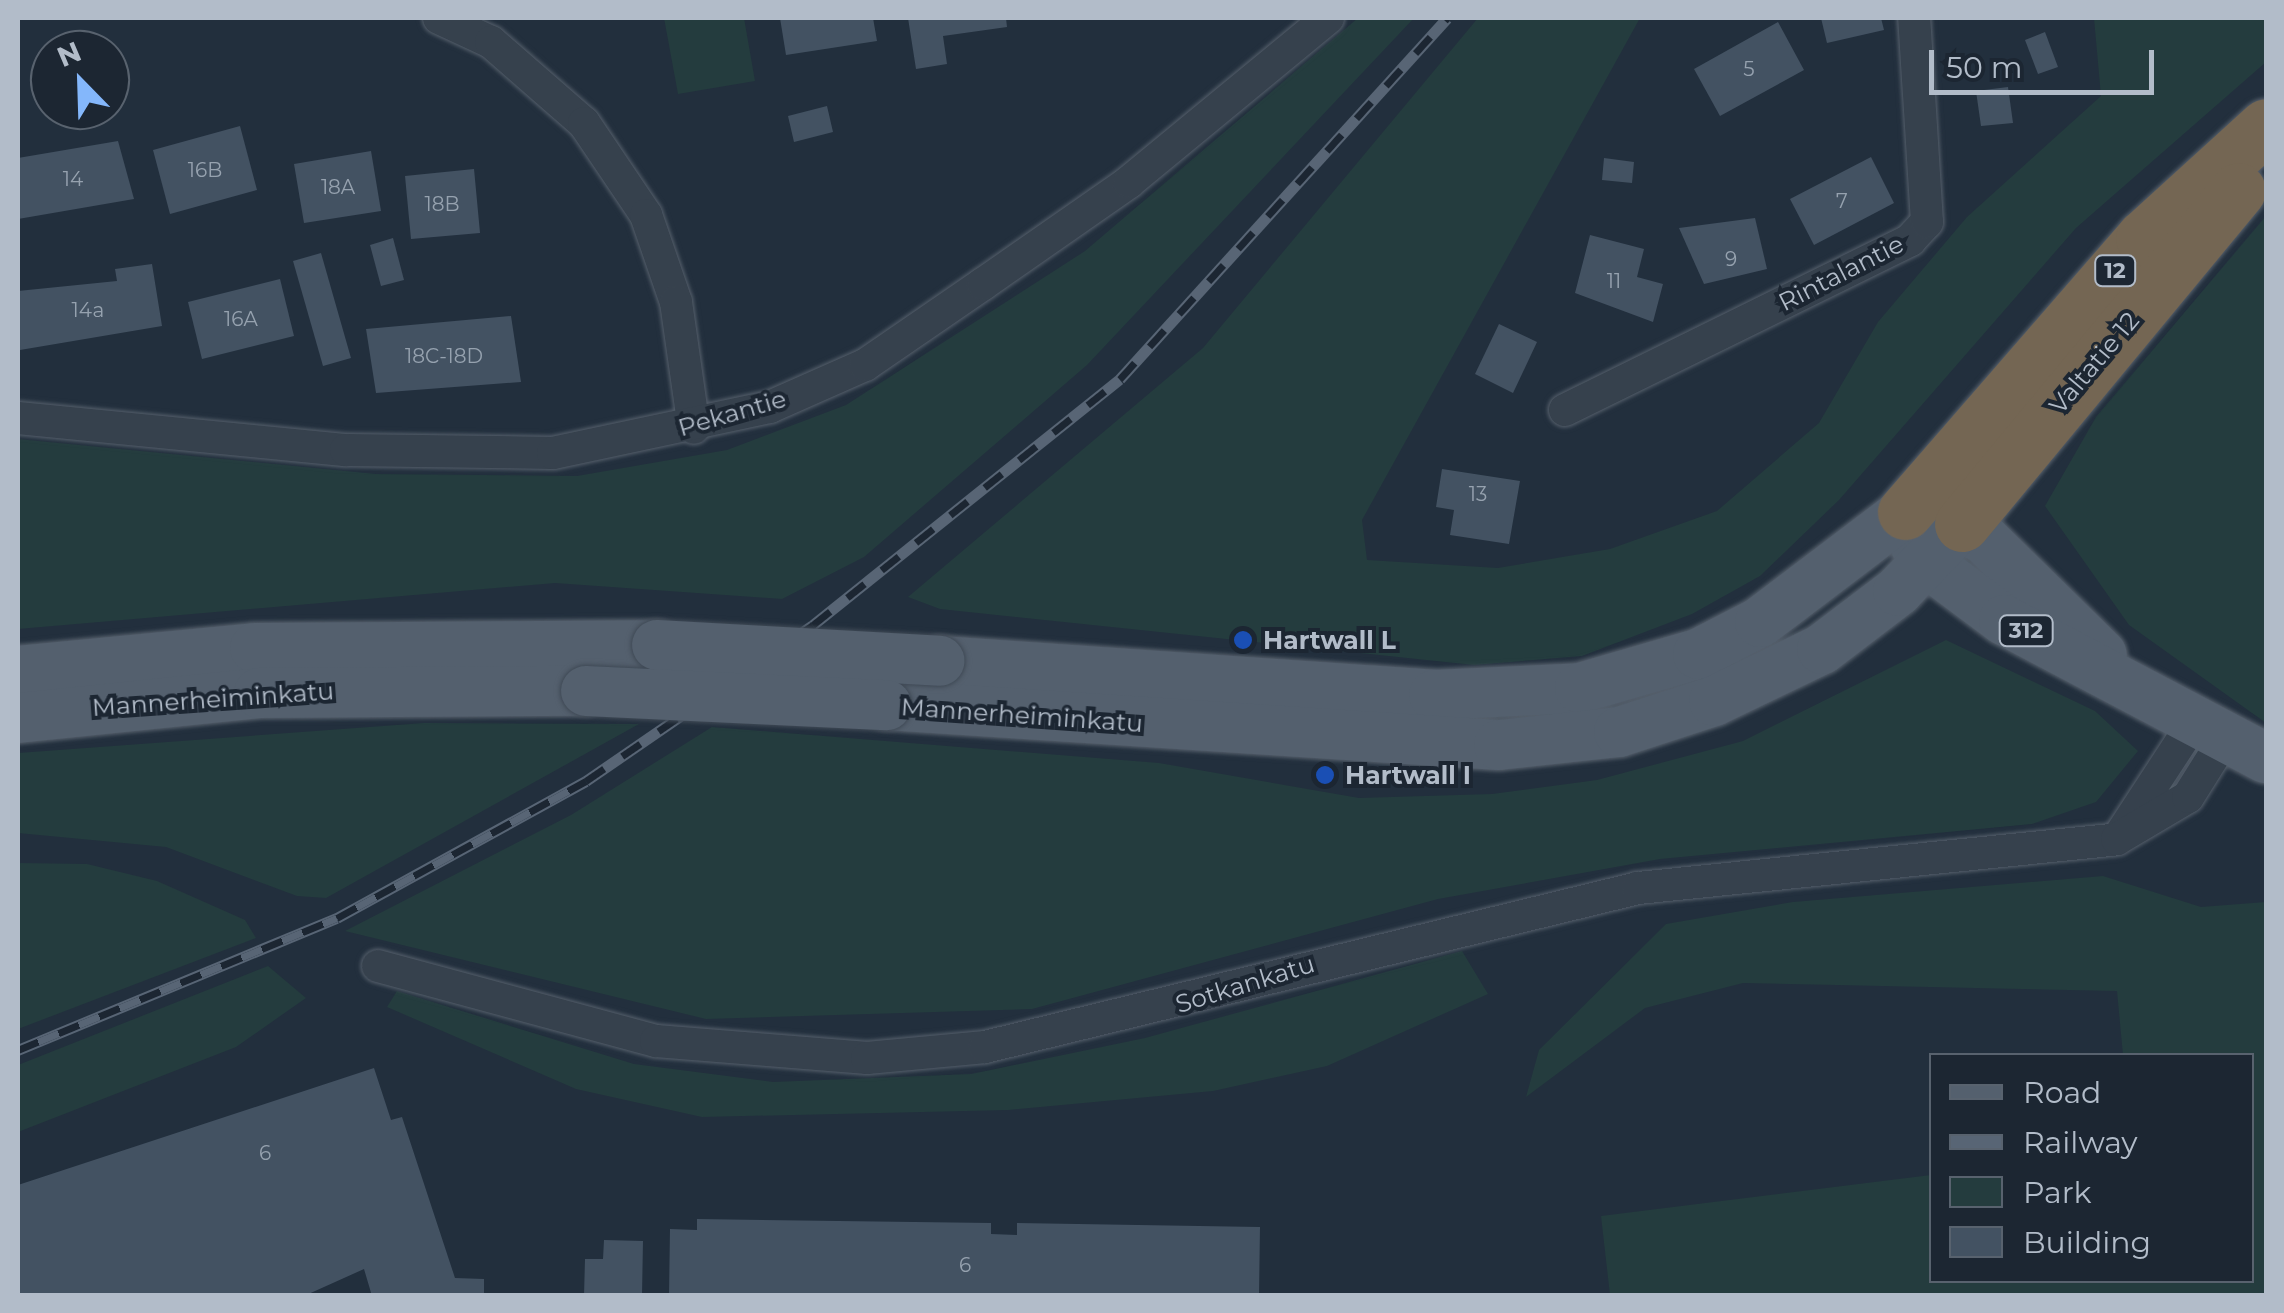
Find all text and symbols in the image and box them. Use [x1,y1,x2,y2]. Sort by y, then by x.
north arrow [30,30,130,130]
scale bar [1934,30,2159,92]
text: N [52,34,86,74]
text: 50 m [1946,49,2023,86]
house number: 5 [1743,57,1755,81]
house number: 16B [188,158,222,182]
house number: 14 [63,167,83,191]
house number: 18A [321,175,355,199]
house number: 7 [1836,189,1848,213]
house number: 18B [424,192,460,216]
street label: Rintalantie [1773,229,1909,317]
house number: 9 [1725,247,1737,271]
road number: 12 [2092,254,2138,288]
house number: 11 [1607,269,1621,293]
house number: 14a [72,298,104,322]
street label: Valtatie 12 [2043,306,2145,420]
house number: 16A [224,307,258,331]
house number: 18C-18D [405,344,483,368]
street label: Pekantie [674,383,790,443]
house number: 13 [1469,482,1487,506]
road number: 312 [1998,614,2054,648]
place label: Hartwall L [1263,625,1396,655]
marker: Hartwall L [1232,629,1254,651]
street label: Mannerheiminkatu [91,676,335,722]
street label: Mannerheiminkatu [900,692,1144,738]
place label: Hartwall I [1345,760,1471,790]
marker: Hartwall I [1314,764,1336,786]
street label: Sotkankatu [1172,949,1318,1019]
legend [1929,1053,2254,1283]
text: Road [2023,1074,2101,1111]
text: Railway [2023,1124,2138,1161]
house number: 6 [259,1141,271,1165]
text: Park [2023,1174,2092,1211]
text: Building [2023,1224,2151,1261]
house number: 6 [959,1253,971,1277]

